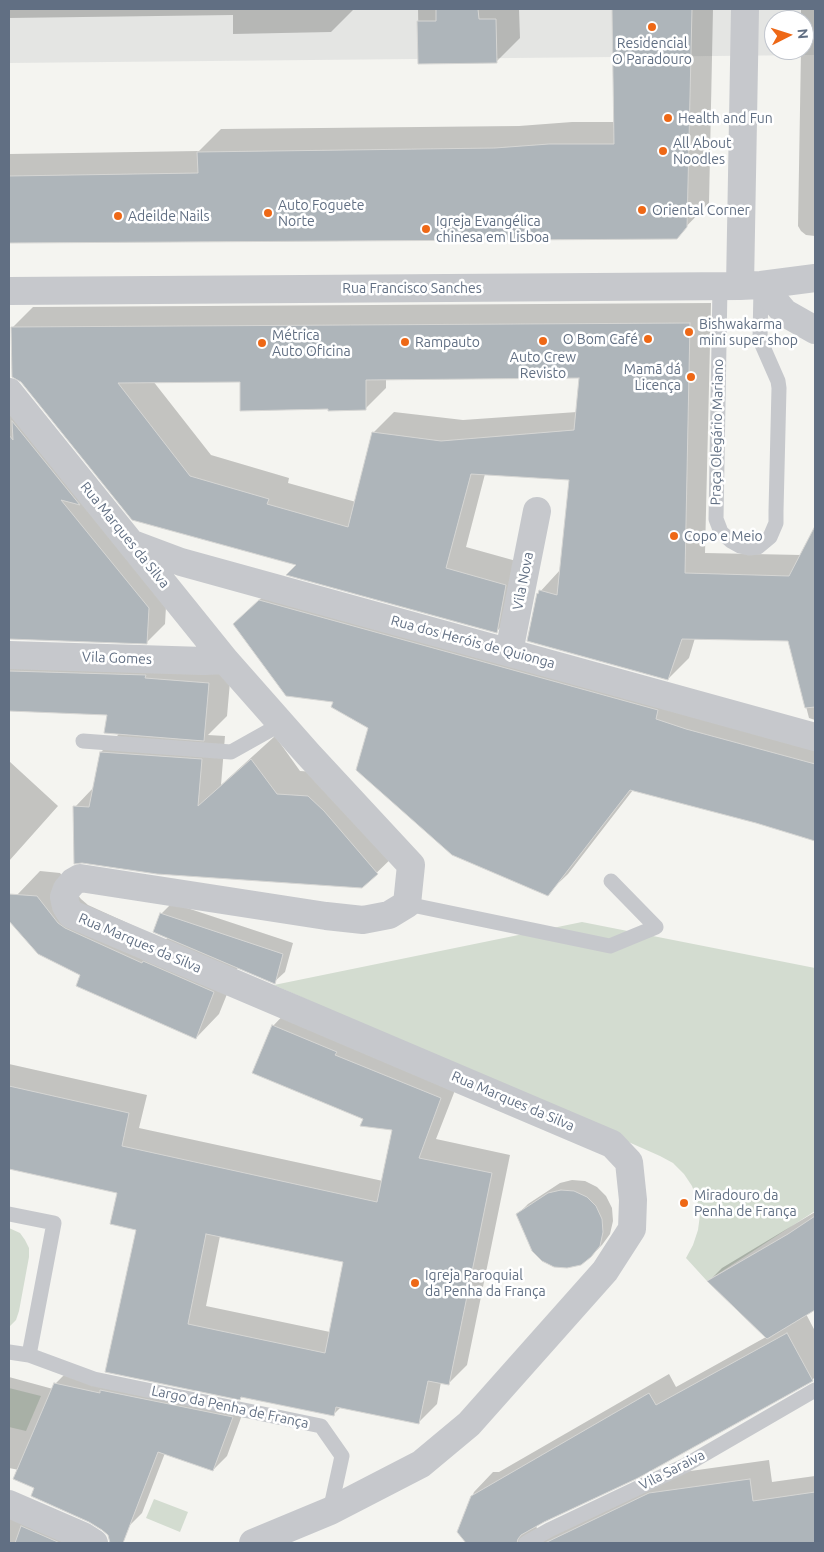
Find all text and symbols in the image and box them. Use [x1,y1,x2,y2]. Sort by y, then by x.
north arrow [764,10,814,60]
marker: Residencial O Paradouro [646,21,658,33]
text: N [795,28,811,40]
place label: Residencial O Paradouro [612,35,692,68]
place label: Health and Fun [678,110,773,126]
marker: Health and Fun [662,112,674,124]
place label: All About Noodles [673,135,732,168]
marker: All About Noodles [657,145,669,157]
place label: Auto Foguete Norte [278,197,364,230]
place label: Oriental Corner [652,202,750,218]
marker: Oriental Corner [636,204,648,216]
marker: Auto Foguete Norte [262,207,274,219]
place label: Adeilde Nails [128,208,210,224]
marker: Adeilde Nails [112,210,124,222]
place label: Igreja Evangélica chinesa em Lisboa [436,213,549,246]
marker: Igreja Evangélica chinesa em Lisboa [420,223,432,235]
street label: Rua Francisco Sanches [342,280,482,296]
place label: Bishwakarma mini super shop [699,316,798,348]
marker: Bishwakarma mini super shop [683,326,695,338]
place label: Métrica Auto Oficina [272,327,351,360]
place label: O Bom Café [563,331,638,347]
marker: O Bom Café [642,333,654,345]
place label: Rampauto [415,334,480,350]
marker: Auto Crew Revisto [537,335,549,347]
marker: Rampauto [399,336,411,348]
marker: Métrica Auto Oficina [256,337,268,349]
place label: Auto Crew Revisto [510,349,576,382]
street label: Praça Olegário Mariano [707,358,727,506]
place label: Mamã dá Licença [624,361,681,394]
marker: Mamã dá Licença [685,371,697,383]
street label: Rua Marques da Silva [77,478,173,592]
place label: Copo e Meio [684,528,763,544]
marker: Copo e Meio [668,530,680,542]
street label: Vila Nova [509,550,537,612]
street label: Rua dos Heróis de Quionga [389,612,557,672]
street label: Vila Gomes [82,648,152,668]
street label: Rua Marques da Silva [76,909,204,977]
street label: Rua Marques da Silva [449,1067,577,1135]
place label: Miradouro da Penha de França [694,1187,797,1220]
marker: Miradouro da Penha de França [678,1197,690,1209]
place label: Igreja Paroquial da Penha da França [425,1267,546,1300]
marker: Igreja Paroquial da Penha da França [409,1277,421,1289]
street label: Largo da Penha de França [150,1382,310,1432]
street label: Vila Saraiva [636,1446,708,1494]

